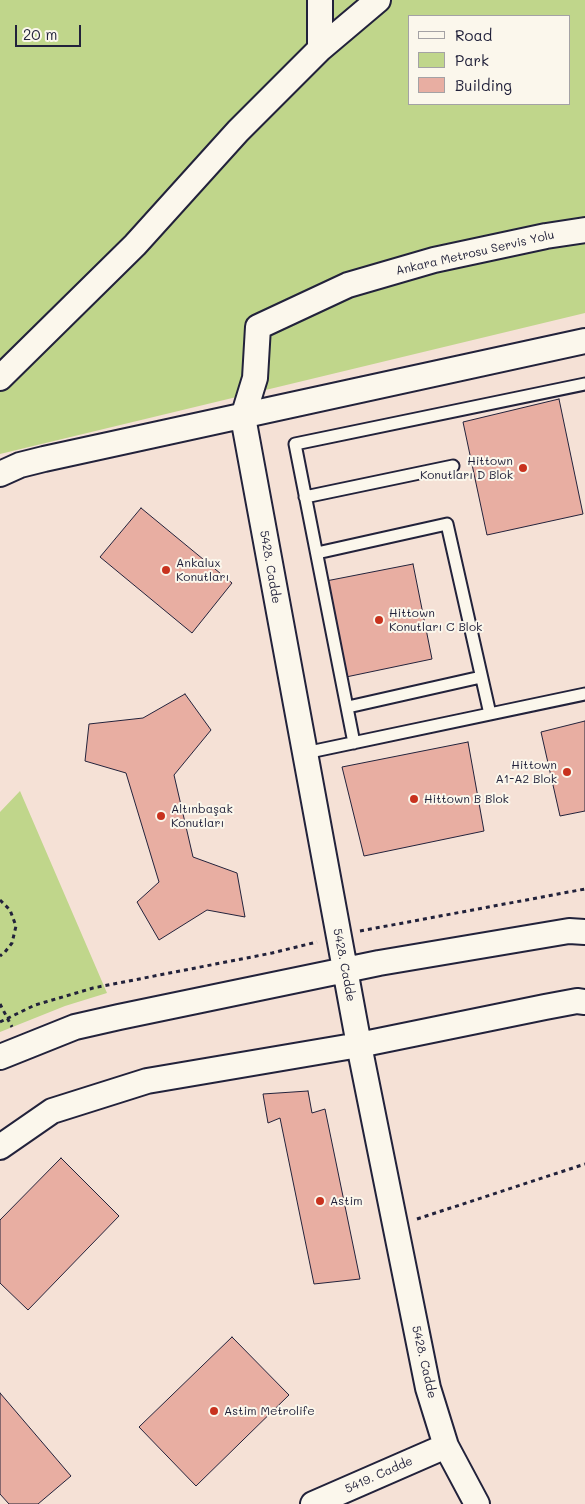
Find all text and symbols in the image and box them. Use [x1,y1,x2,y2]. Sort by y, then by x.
scale bar [18,15,84,47]
legend [408,15,570,105]
text: 20 m [23,24,57,44]
text: Road [455,25,492,45]
text: Park [455,50,489,70]
text: Building [455,75,512,95]
street label: Ankara Metrosu Servis Yolu [394,228,556,278]
place label: Hittown Konutları D Blok [420,454,513,482]
marker: Hittown Konutları D Blok [517,462,529,474]
street label: 5428. Cadde [256,529,284,605]
place label: Ankalux Konutları [176,556,229,584]
marker: Ankalux Konutları [160,564,172,576]
place label: Hittown Konutları C Blok [389,606,482,634]
marker: Hittown Konutları C Blok [373,614,385,626]
place label: Hittown A1-A2 Blok [495,758,557,786]
marker: Hittown A1-A2 Blok [561,766,573,778]
place label: Hittown B Blok [424,792,509,806]
marker: Hittown B Blok [408,793,420,805]
place label: Altınbaşak Konutları [171,802,233,830]
marker: Altınbaşak Konutları [155,810,167,822]
street label: 5428. Cadde [330,927,358,1003]
place label: Astim [330,1194,363,1208]
marker: Astim [314,1195,326,1207]
street label: 5428. Cadde [409,1324,439,1400]
place label: Astim Metrolife [224,1404,315,1418]
marker: Astim Metrolife [208,1405,220,1417]
street label: 5419. Cadde [343,1454,415,1496]

